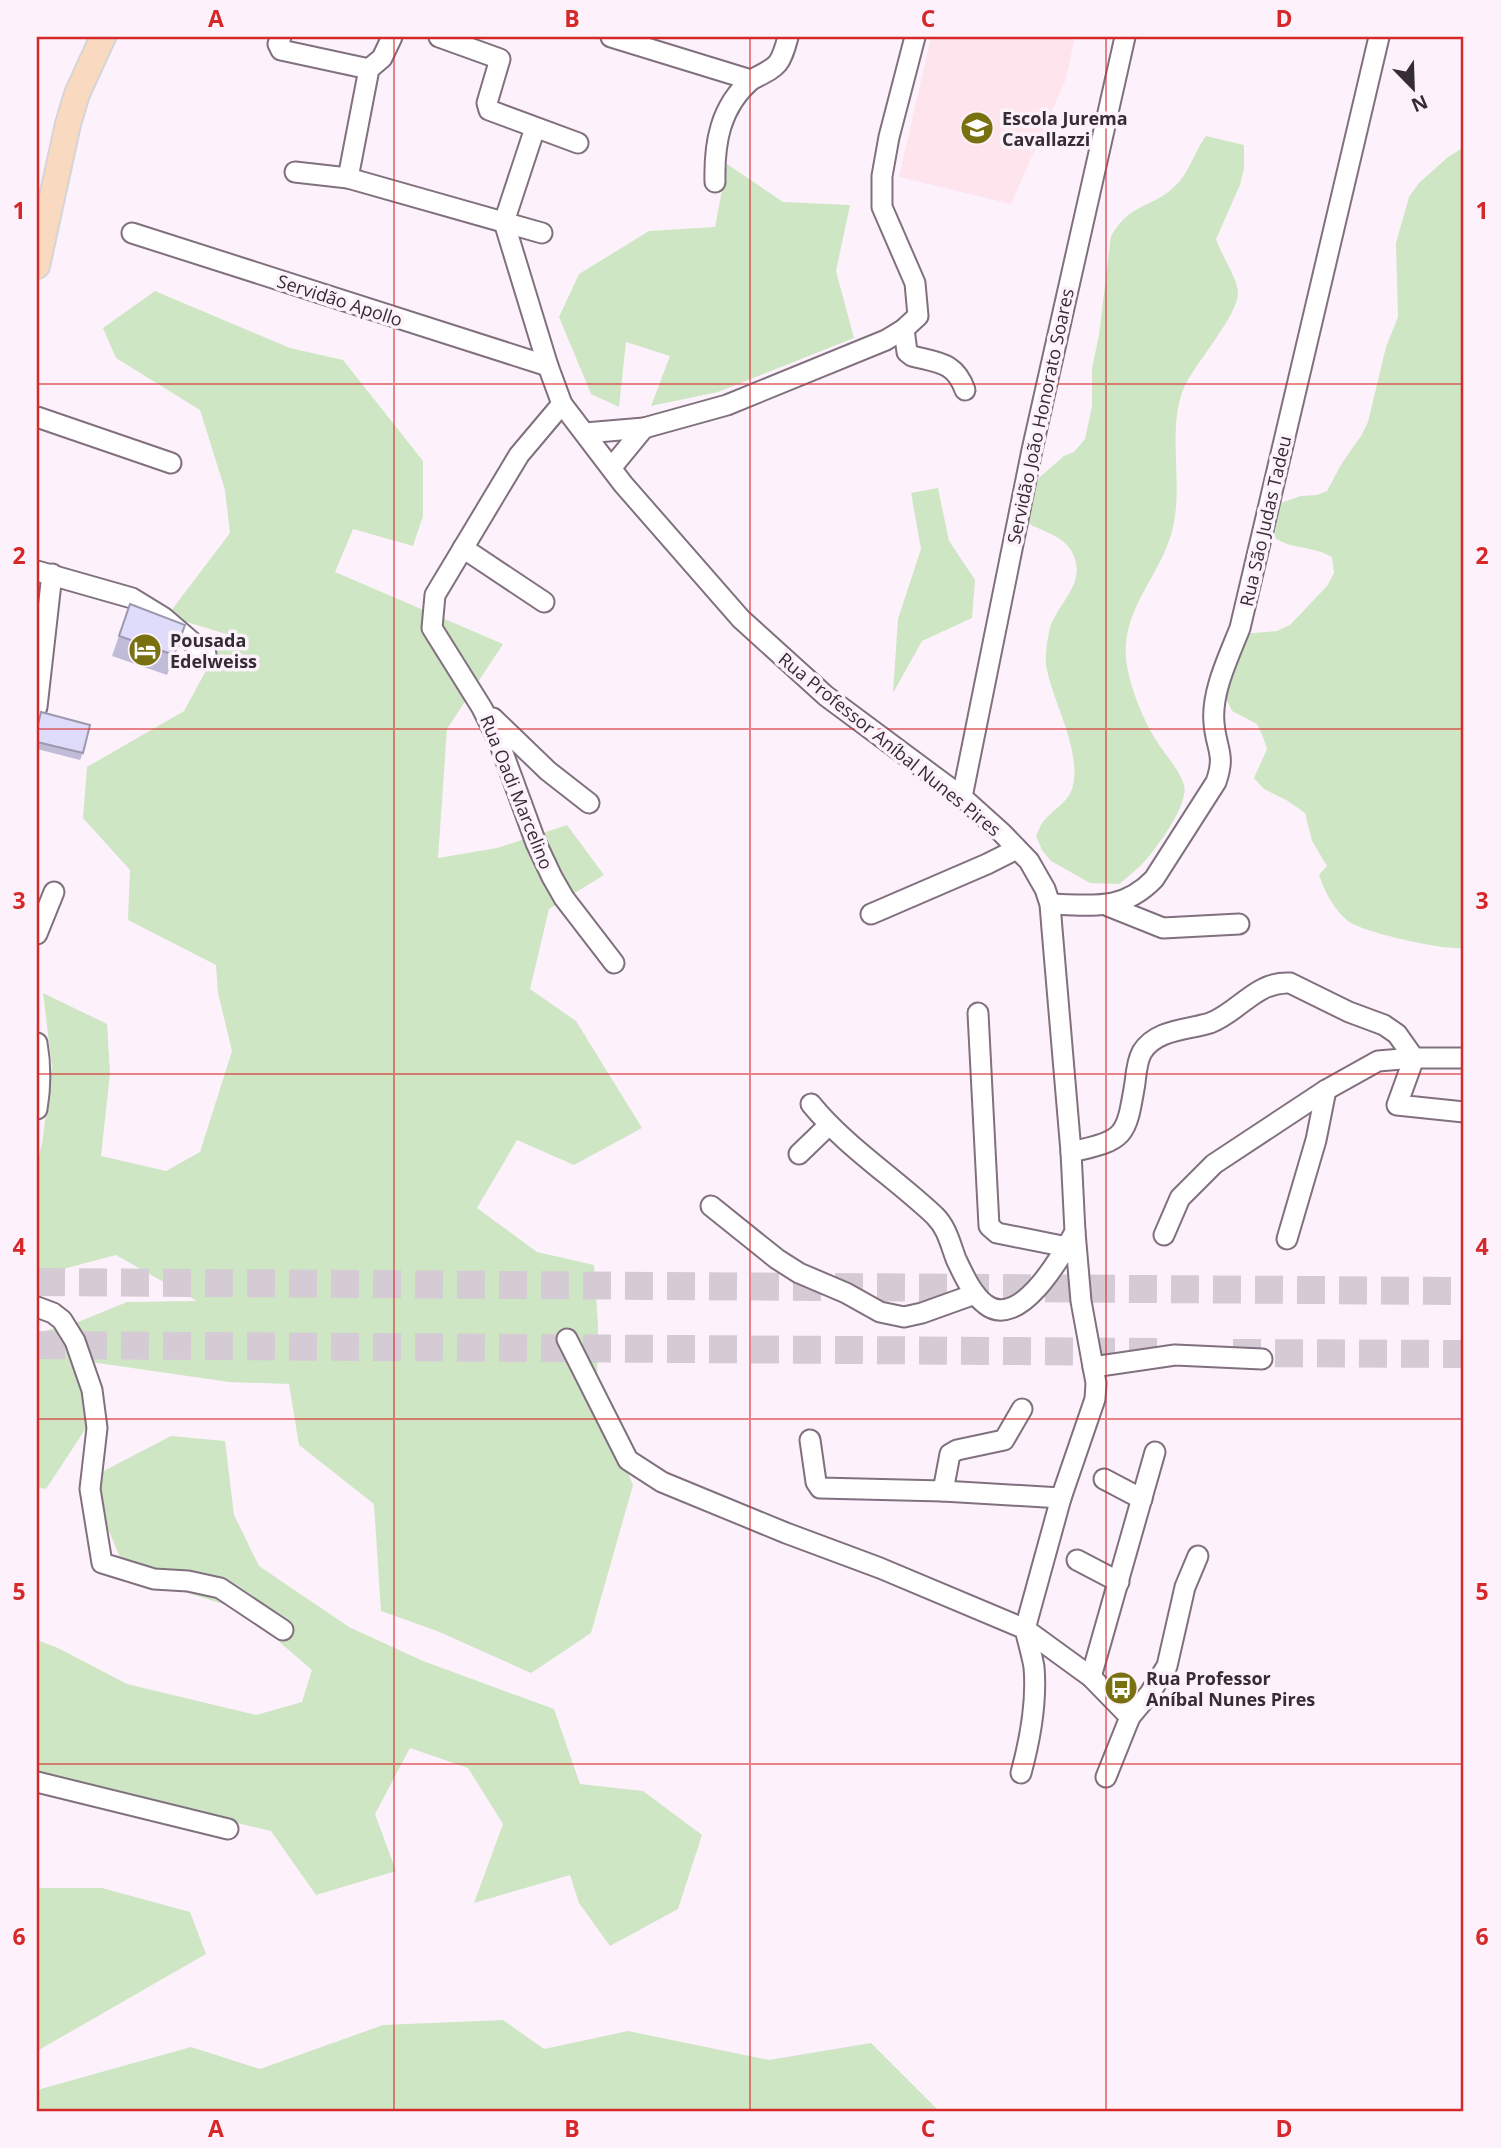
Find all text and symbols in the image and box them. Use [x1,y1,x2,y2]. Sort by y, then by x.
text: A [208,2,224,34]
text: B [564,2,580,34]
text: C [921,2,935,34]
text: D [1275,2,1293,34]
north arrow [1378,52,1448,122]
text: N [1407,89,1432,119]
place label: Escola Jurema Cavallazzi [1002,106,1128,151]
school or university icon: Escola Jurema Cavallazzi [958,109,996,147]
text: 1 [12,194,26,226]
text: 1 [1475,194,1489,226]
street label: Servidão Apollo [274,268,406,332]
street label: Servidão João Honorato Soares [1001,286,1079,546]
street label: Rua São Judas Tadeu [1234,433,1296,609]
text: 2 [12,539,26,571]
text: 2 [1475,539,1489,571]
place label: Pousada Edelweiss [170,628,257,673]
hotel icon: Pousada Edelweiss [126,631,164,669]
street label: Rua Professor Aníbal Nunes Pires [774,647,1006,841]
street label: Rua Oadi Marcelino [475,711,559,873]
text: 3 [12,884,26,916]
text: 3 [1475,884,1489,916]
text: 4 [12,1230,26,1262]
text: 4 [1475,1230,1489,1262]
text: 5 [12,1575,26,1607]
text: 5 [1475,1575,1489,1607]
place label: Rua Professor Aníbal Nunes Pires [1146,1666,1315,1711]
bus stop icon: Rua Professor Aníbal Nunes Pires [1102,1669,1140,1707]
text: 6 [12,1920,26,1952]
text: 6 [1475,1920,1489,1952]
text: A [208,2112,224,2144]
text: B [564,2112,580,2144]
text: C [921,2112,935,2144]
text: D [1275,2112,1293,2144]

